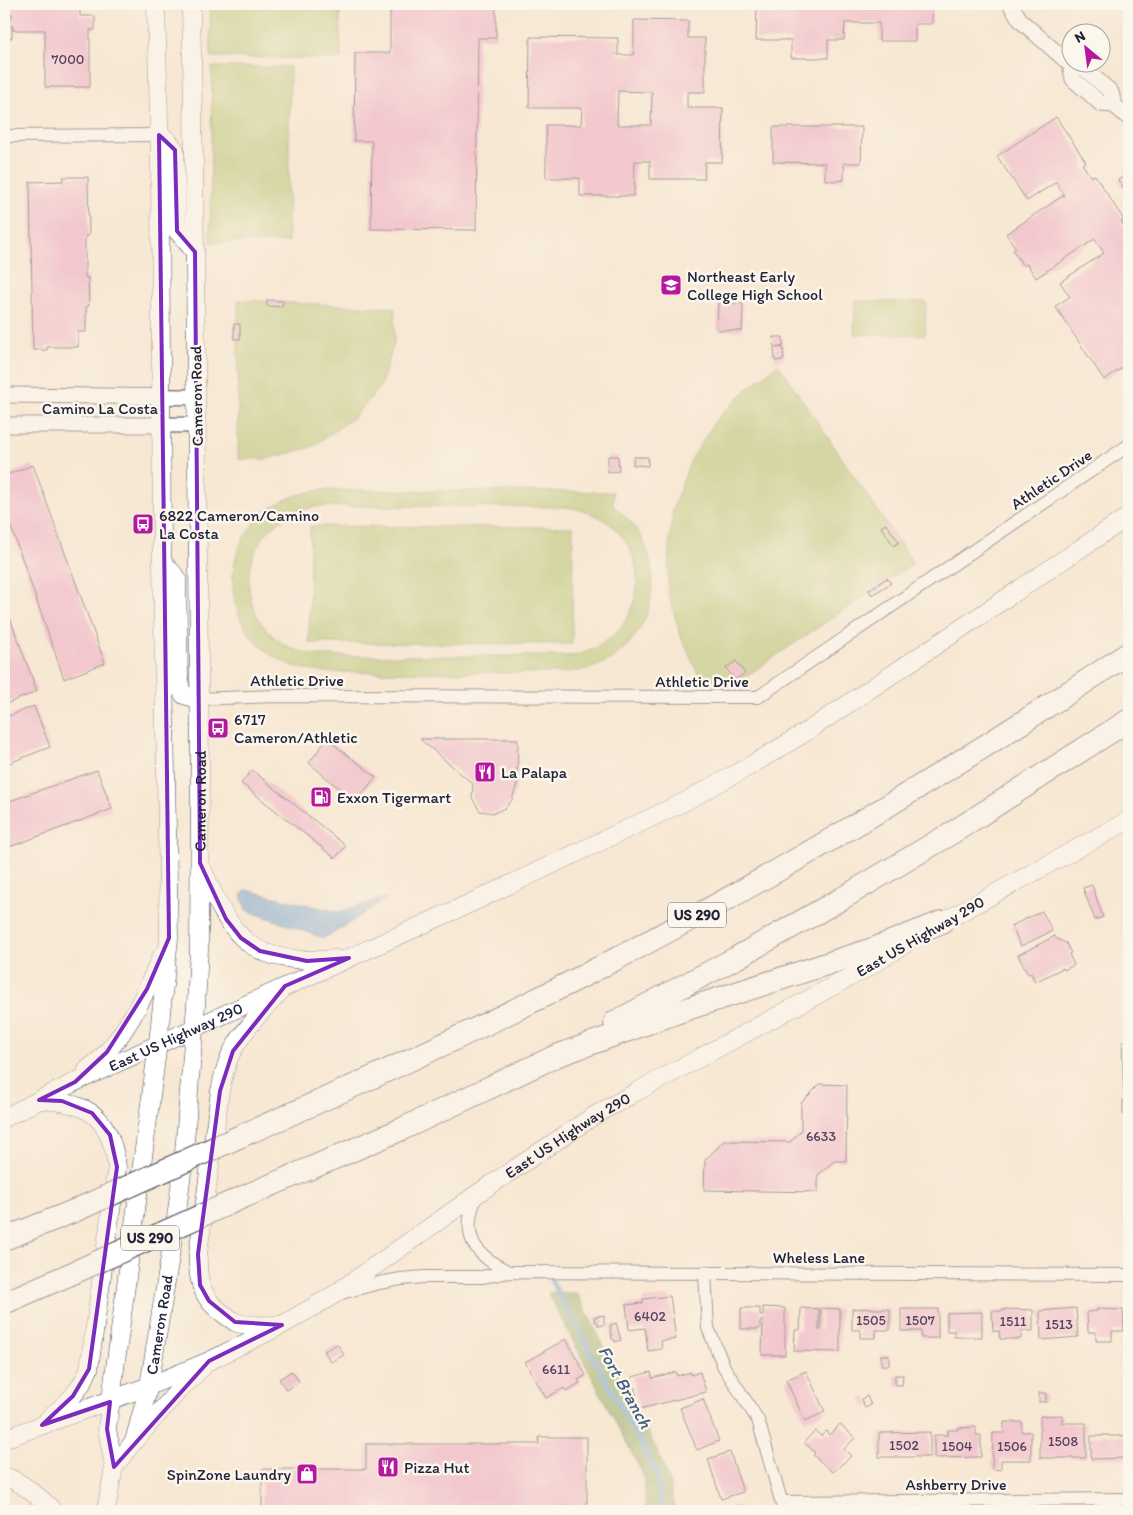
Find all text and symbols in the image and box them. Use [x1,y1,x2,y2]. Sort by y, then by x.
north arrow [1060,22,1110,72]
text: N [1072,27,1088,47]
house number: 7000 [52,51,84,68]
place label: Northeast Early College High School [687,267,823,304]
school or university icon: Northeast Early College High School [659,273,683,297]
street label: Cameron Road [186,345,207,447]
street label: Camino La Costa [42,399,159,418]
street label: Athletic Drive [1007,445,1095,513]
place label: 6822 Cameron/Camino La Costa [159,506,319,543]
bus stop icon: 6822 Cameron/Camino La Costa [131,512,155,536]
street label: Athletic Drive [250,671,344,690]
street label: Athletic Drive [655,672,749,691]
place label: 6717 Cameron/Athletic [234,710,358,747]
bus stop icon: 6717 Cameron/Athletic [206,716,230,740]
street label: Cameron Road [191,750,210,852]
restaurant icon: La Palapa [473,760,497,784]
place label: La Palapa [501,763,568,782]
fuel station icon: Exxon Tigermart [309,785,333,809]
place label: Exxon Tigermart [337,788,451,807]
street label: East US Highway 290 [853,892,988,981]
road number: US 290 [668,902,726,928]
street label: East US Highway 290 [106,998,246,1076]
street label: East US Highway 290 [501,1088,634,1183]
house number: 6633 [806,1128,836,1145]
road number: US 290 [121,1226,179,1250]
street label: Wheless Lane [773,1248,865,1267]
street label: Cameron Road [142,1273,177,1376]
house number: 6402 [634,1308,667,1325]
house number: 1505 [856,1312,886,1329]
house number: 1507 [905,1312,935,1329]
house number: 1511 [1000,1313,1027,1330]
house number: 1513 [1045,1316,1073,1333]
water label: Fort Branch [593,1342,657,1433]
house number: 6611 [542,1361,570,1378]
house number: 1508 [1048,1433,1078,1450]
house number: 1502 [889,1437,920,1454]
house number: 1504 [942,1438,973,1455]
house number: 1506 [997,1438,1027,1455]
restaurant icon: Pizza Hut [376,1455,400,1479]
place label: Pizza Hut [404,1458,469,1477]
shop icon: SpinZone Laundry [295,1462,319,1486]
place label: SpinZone Laundry [167,1465,291,1484]
street label: Ashberry Drive [905,1475,1007,1494]

